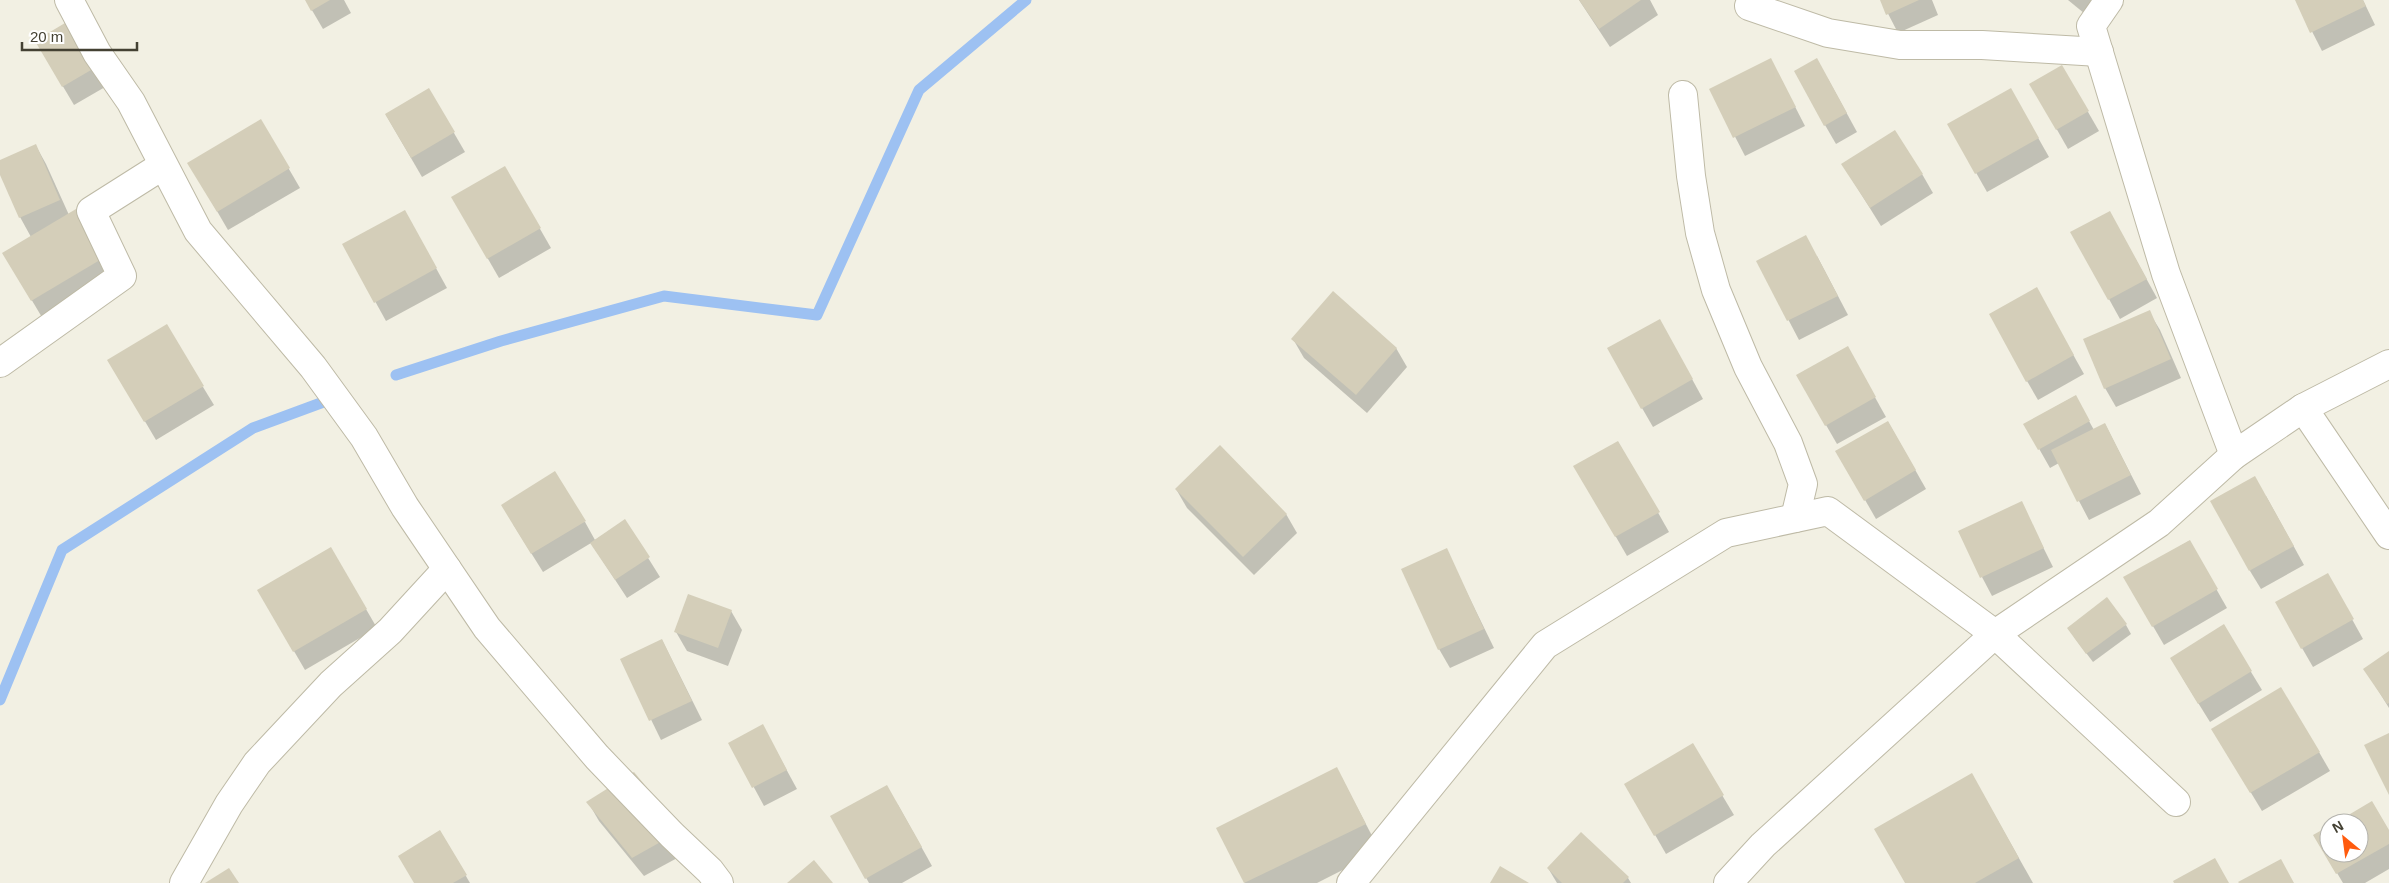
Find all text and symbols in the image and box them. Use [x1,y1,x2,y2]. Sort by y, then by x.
scale bar [22,20,138,52]
text: 20 m [30,28,63,45]
north arrow [2319,813,2369,863]
text: N [2329,817,2346,836]

